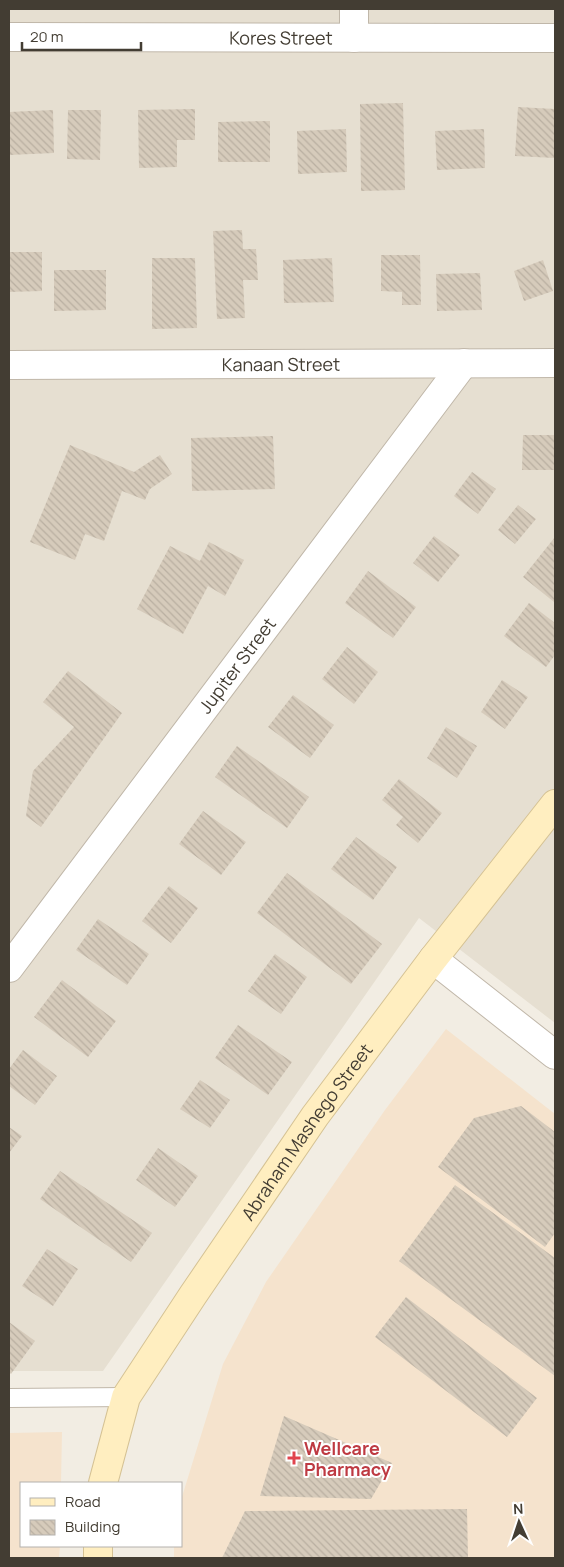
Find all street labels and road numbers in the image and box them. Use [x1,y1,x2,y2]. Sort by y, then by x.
street label: Kores Street [229,25,333,50]
street label: Kanaan Street [222,352,340,376]
street label: Jupiter Street [193,612,281,718]
street label: Abraham Mashego Street [236,1038,377,1225]

